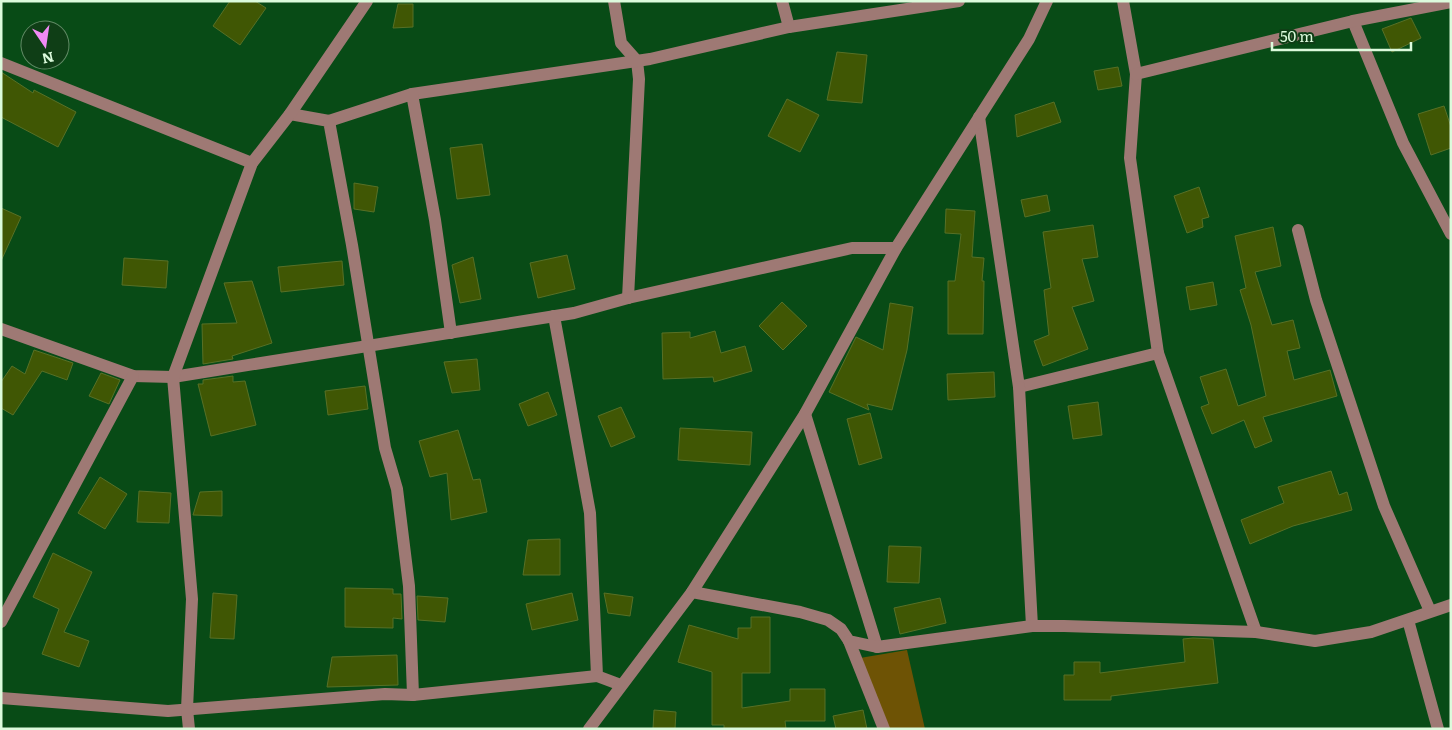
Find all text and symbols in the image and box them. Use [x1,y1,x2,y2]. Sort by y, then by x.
north arrow [20,20,70,70]
scale bar [1272,20,1411,52]
text: 50 m [1280,24,1314,47]
text: N [40,48,56,70]

